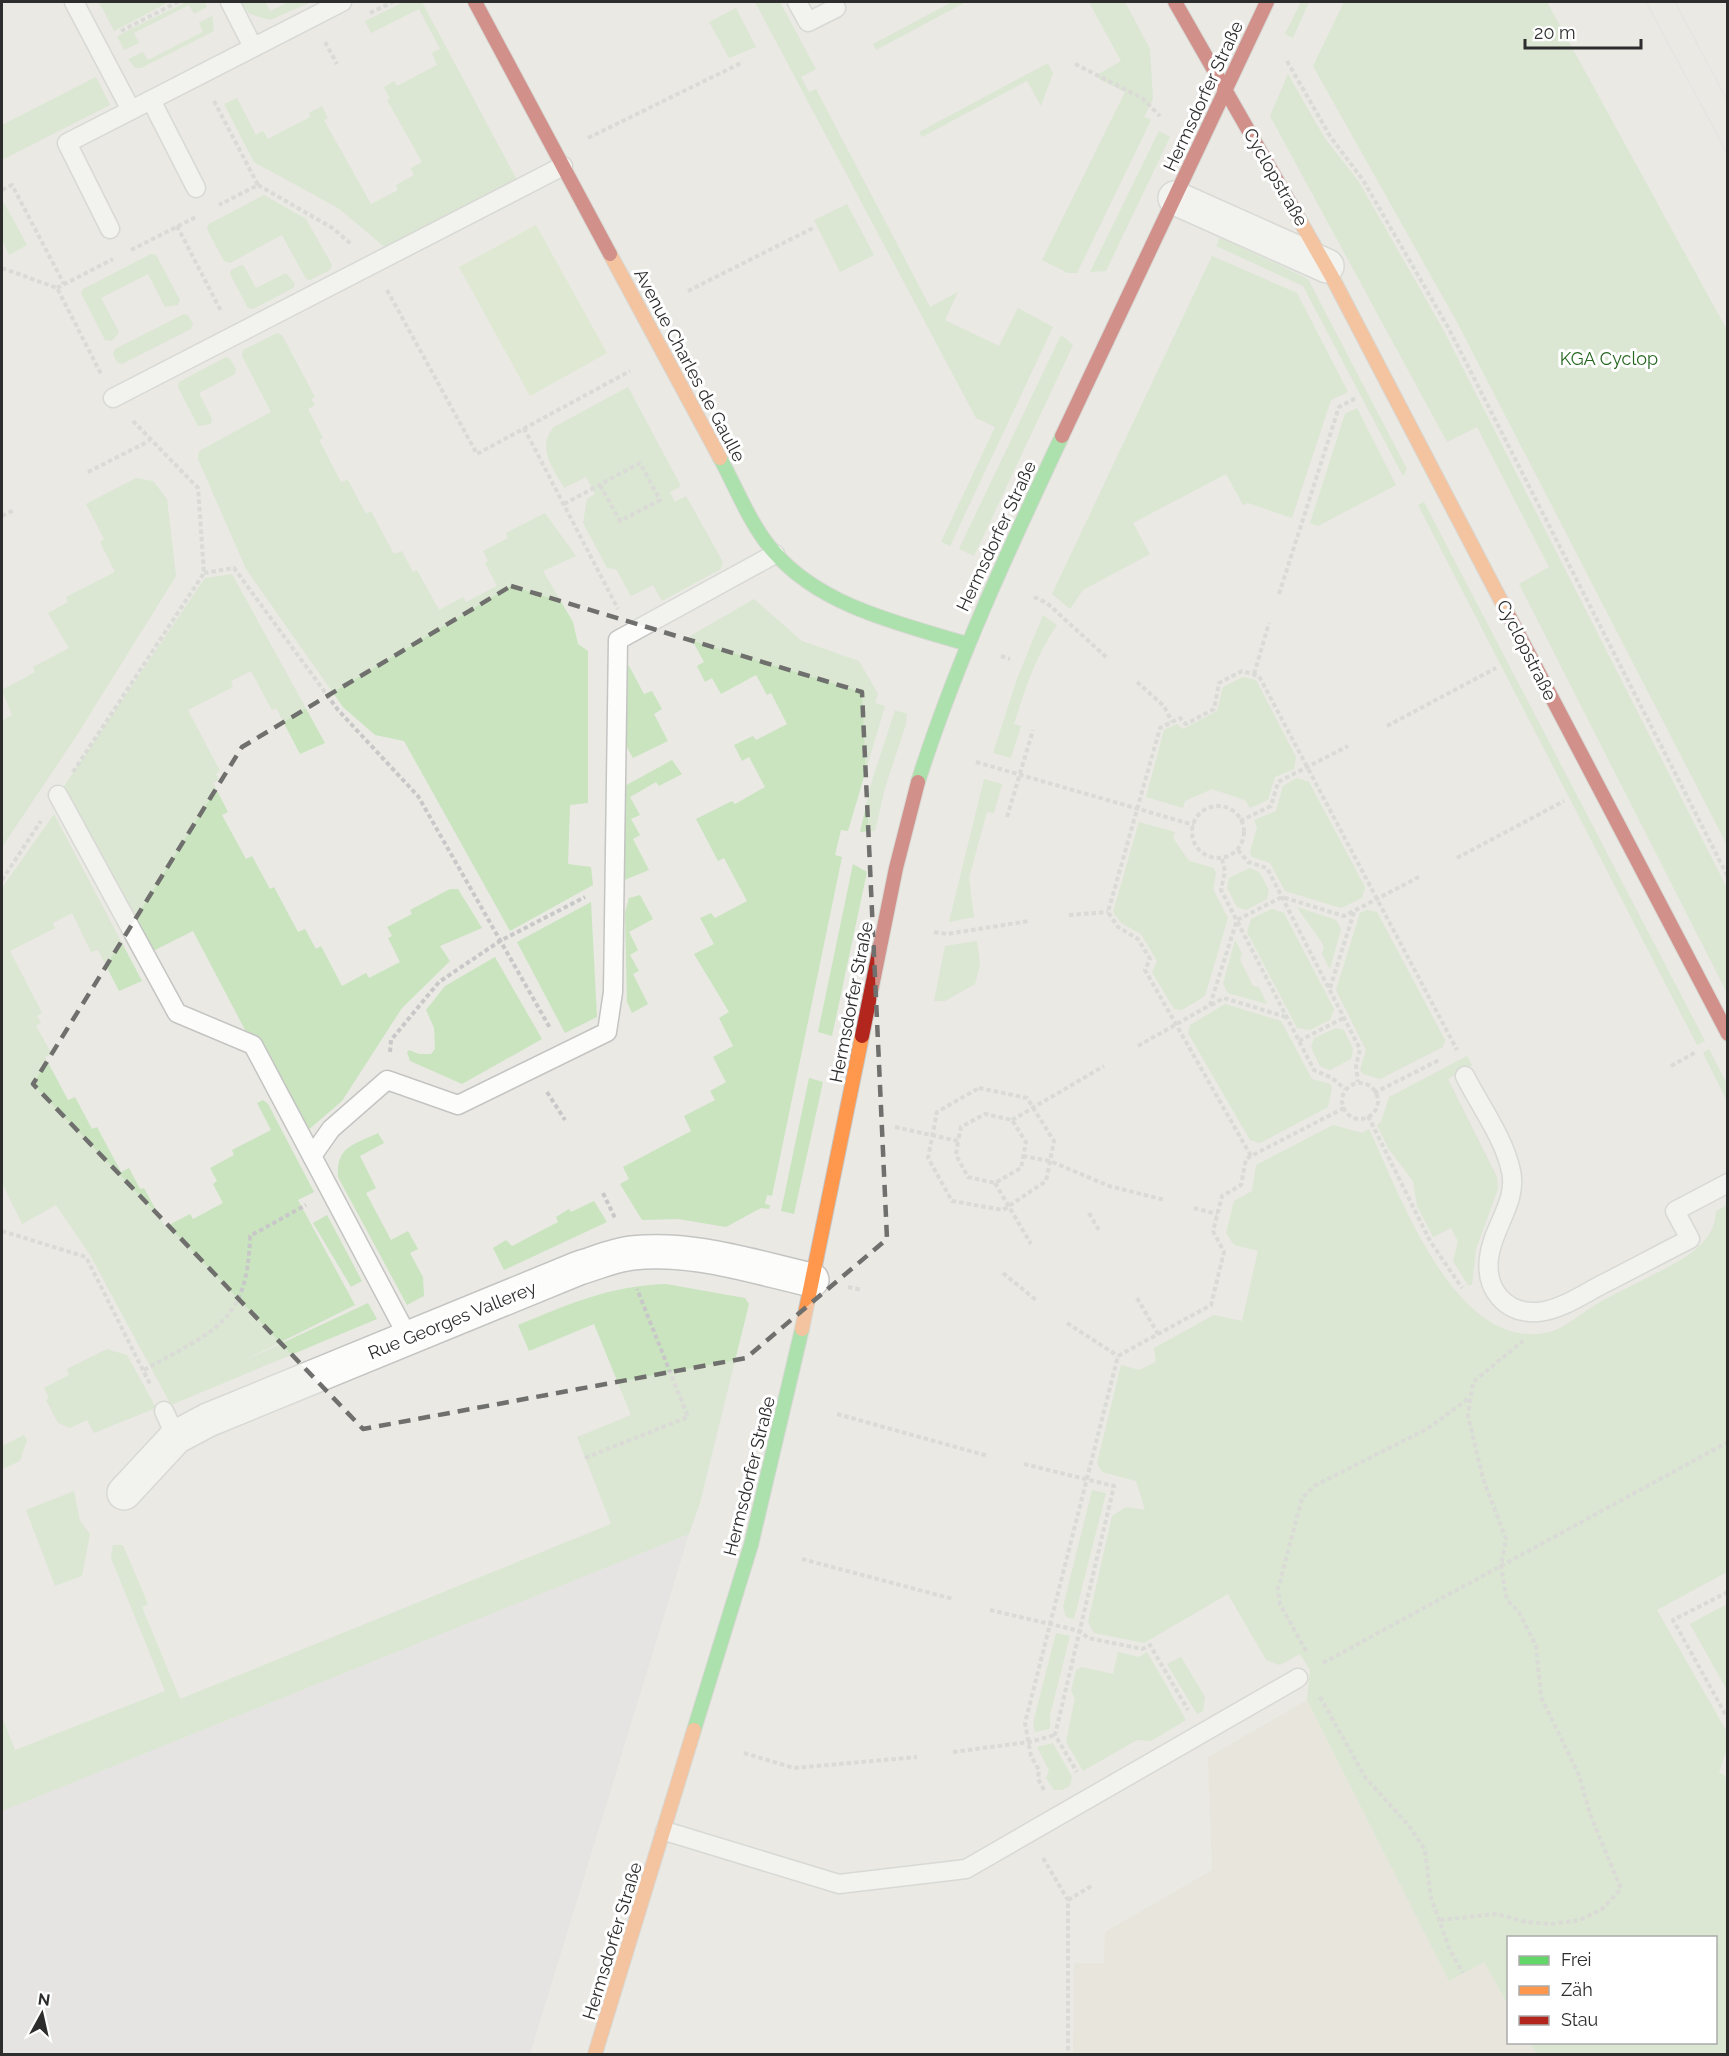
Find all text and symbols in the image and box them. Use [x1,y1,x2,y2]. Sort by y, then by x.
scale bar [1525,12,1640,50]
street label: Hermsdorfer Straße [1159,17,1247,175]
text: 20 m [1534,22,1576,43]
street label: Cyclopstraße [1239,124,1313,230]
street label: Avenue Charles de Gaulle [630,265,750,465]
park label: KGA Cyclop [1560,348,1658,369]
street label: Hermsdorfer Straße [952,457,1040,615]
street label: Cyclopstraße [1493,596,1561,704]
street label: Hermsdorfer Straße [825,919,877,1084]
street label: Rue Georges Vallerey [365,1277,539,1363]
street label: Hermsdorfer Straße [719,1394,779,1558]
street label: Hermsdorfer Straße [578,1859,646,2022]
legend [1507,1936,1717,2044]
text: Frei [1561,1949,1591,1970]
text: Zäh [1561,1979,1593,2000]
north arrow [12,1984,72,2044]
text: N [37,1989,51,2010]
text: Stau [1561,2009,1598,2030]

